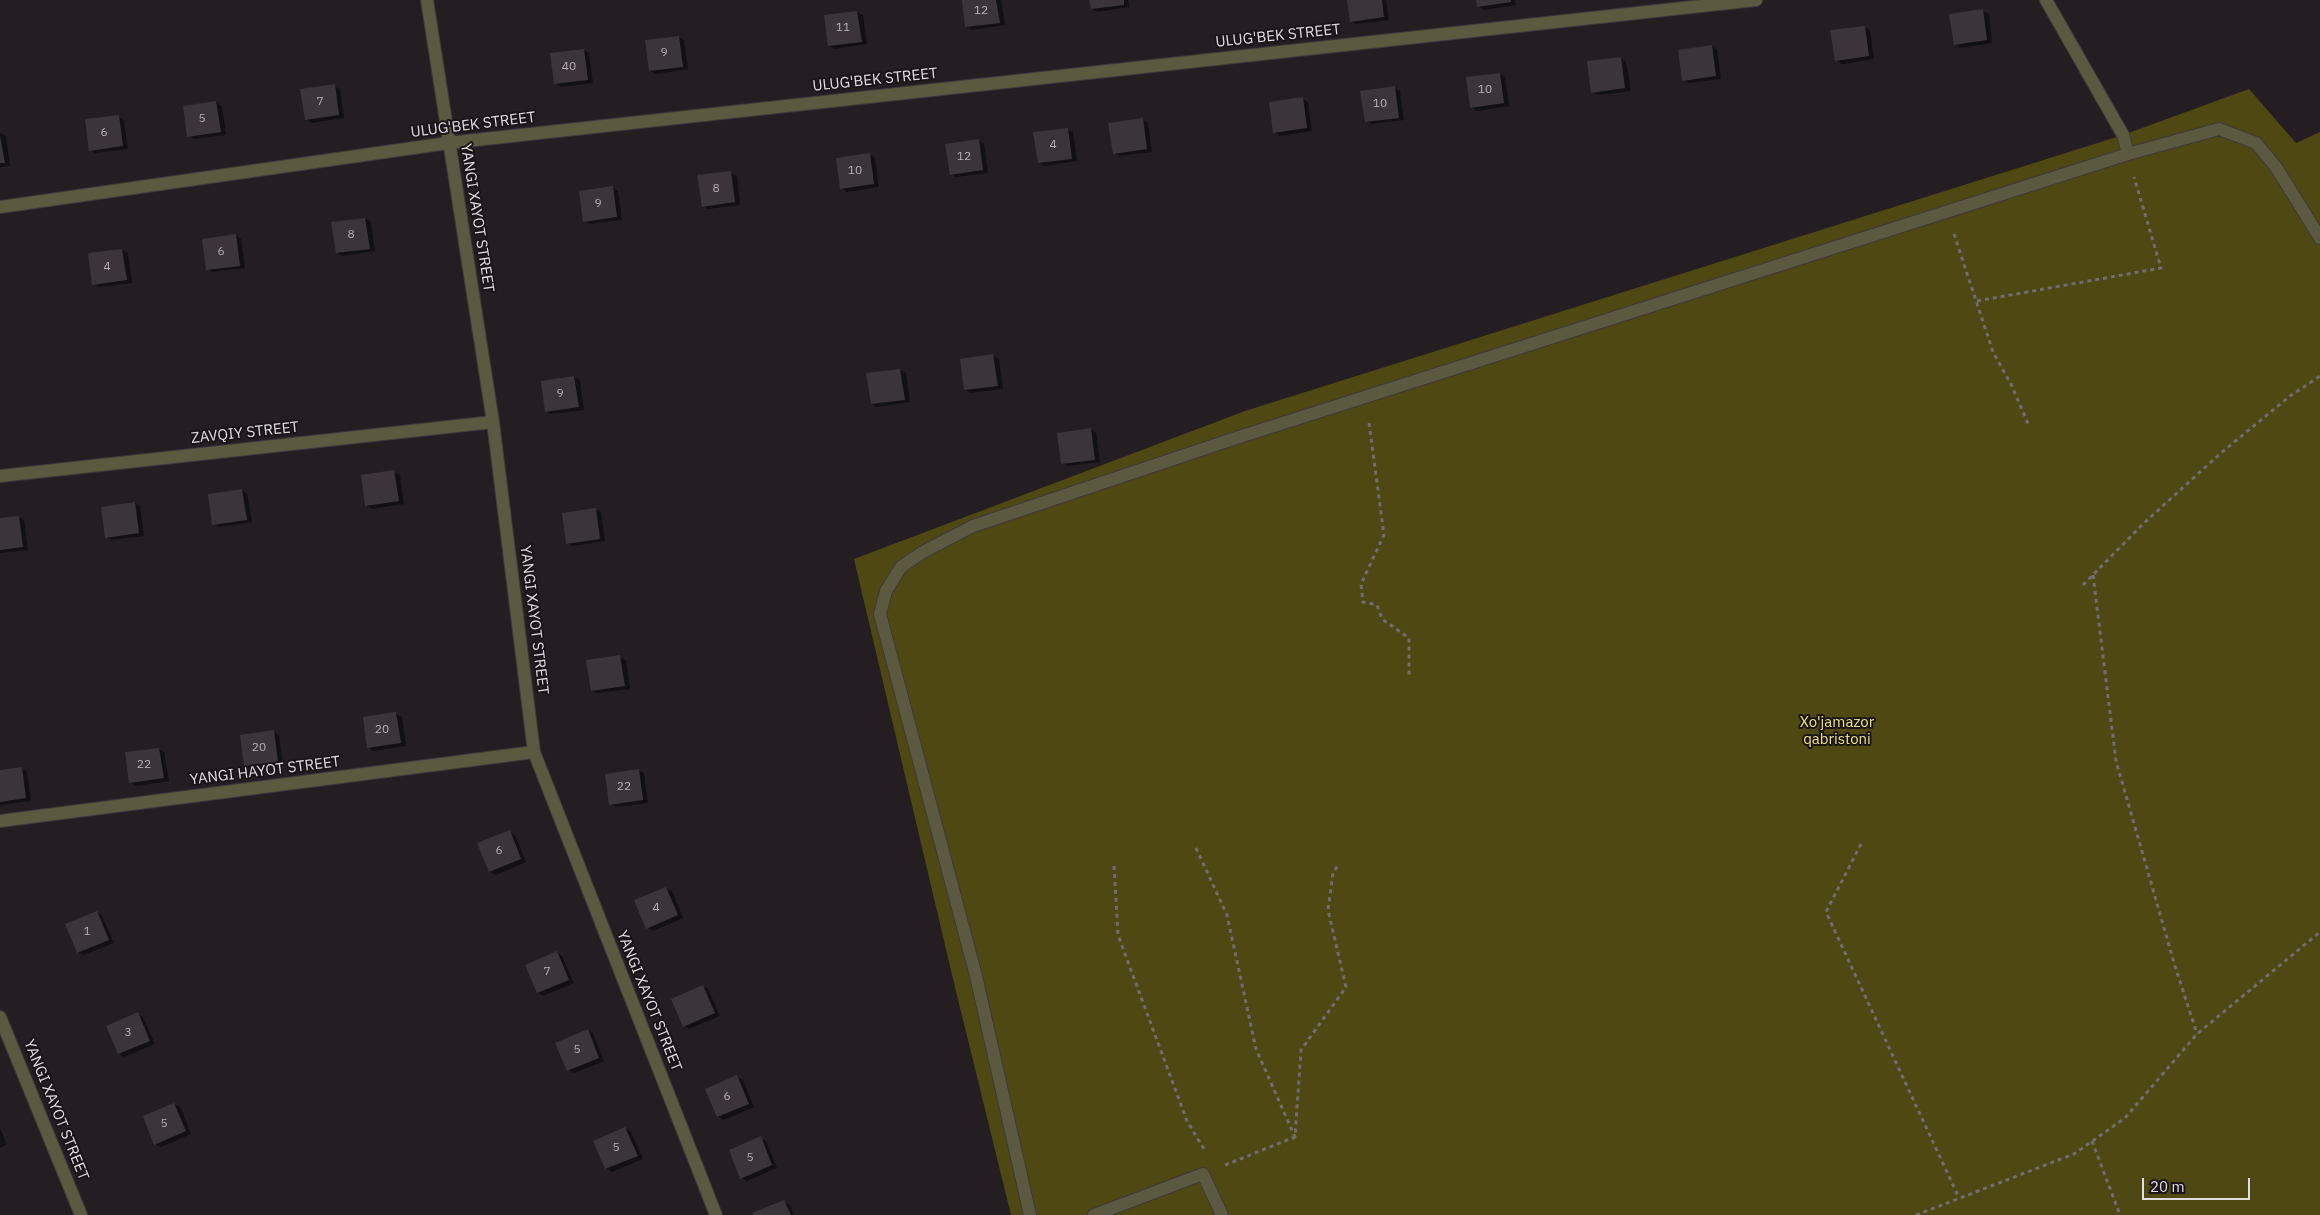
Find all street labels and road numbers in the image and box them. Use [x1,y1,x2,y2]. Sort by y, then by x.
street label: ULUG'BEK STREET [1215,20,1341,52]
street label: ULUG'BEK STREET [812,64,938,96]
street label: ULUG'BEK STREET [410,108,536,142]
street label: YANGI XAYOT STREET [456,143,498,293]
street label: ZAVQIY STREET [190,418,300,448]
street label: YANGI XAYOT STREET [516,544,552,696]
street label: YANGI HAYOT STREET [189,753,341,789]
street label: YANGI XAYOT STREET [613,928,685,1074]
street label: YANGI XAYOT STREET [20,1037,92,1183]

